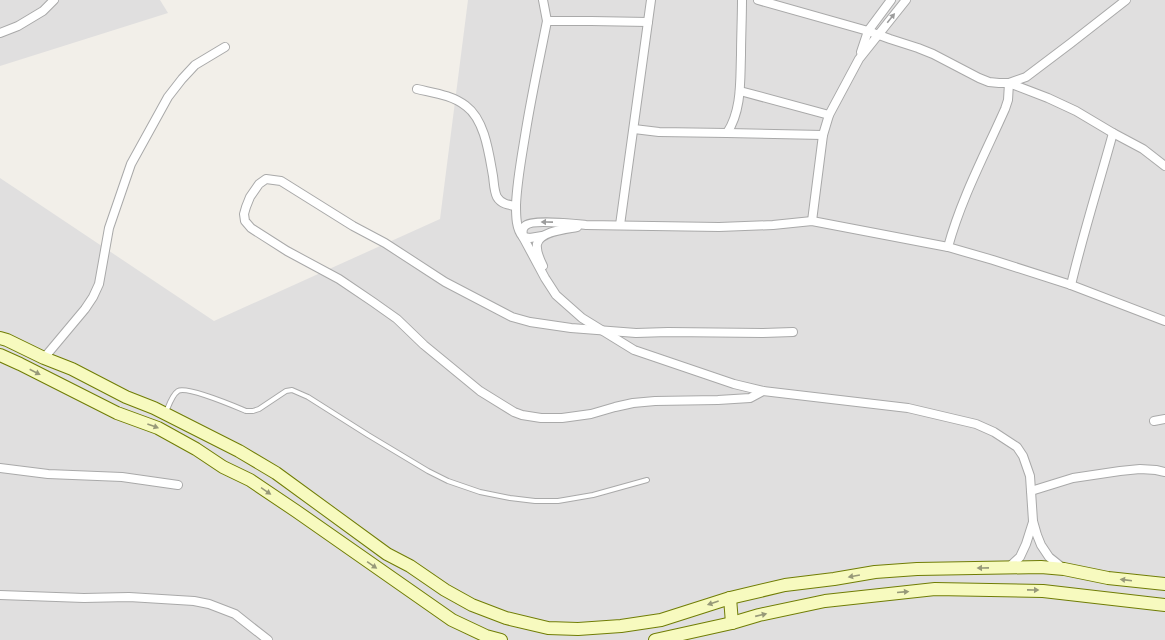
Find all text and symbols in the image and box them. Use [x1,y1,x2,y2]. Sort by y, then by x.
one-way arrow [886,13,895,24]
one-way arrow [541,219,553,226]
one-way arrow [29,369,41,375]
one-way arrow [147,423,159,429]
one-way arrow [260,487,271,494]
one-way arrow [367,561,378,569]
one-way arrow [977,565,989,572]
one-way arrow [848,573,860,579]
one-way arrow [1120,577,1132,584]
one-way arrow [1027,587,1039,594]
one-way arrow [897,589,909,595]
one-way arrow [707,601,719,607]
one-way arrow [755,611,767,617]

